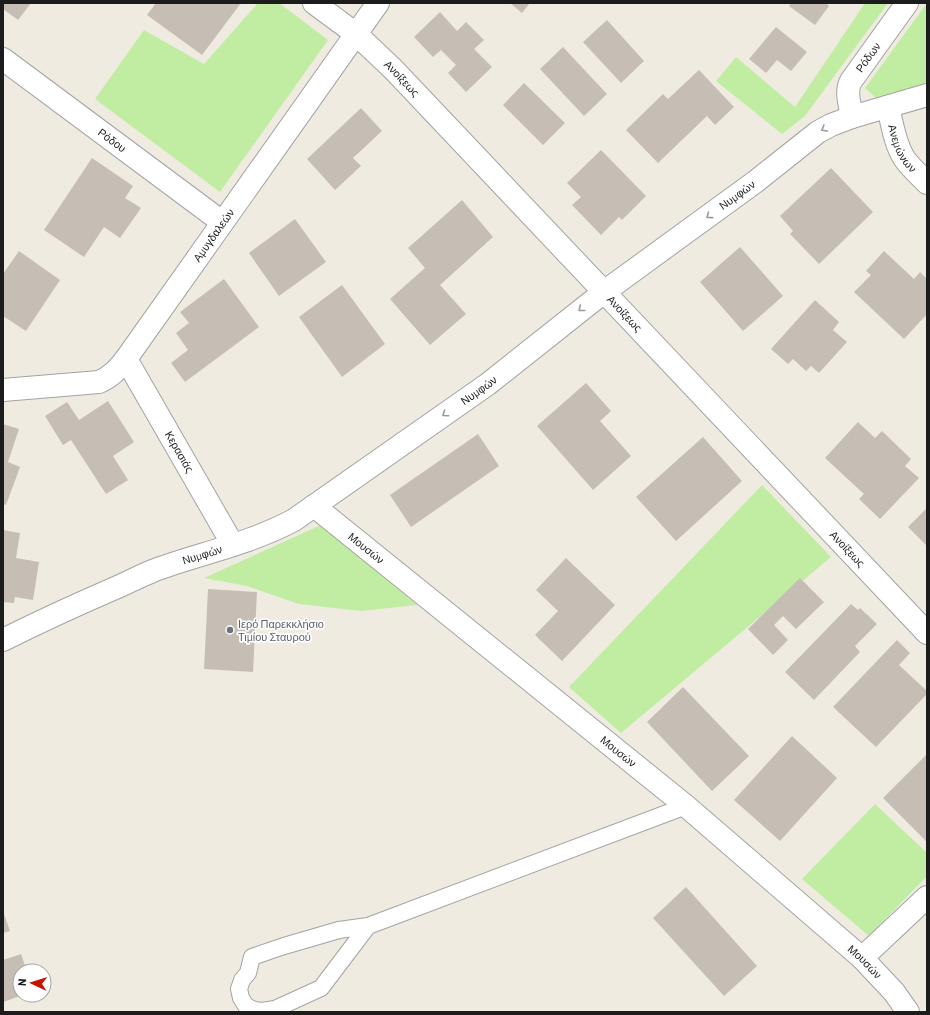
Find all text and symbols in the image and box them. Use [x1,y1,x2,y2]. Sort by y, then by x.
street label: Ρόδων [853,39,883,74]
street label: Ανοίξεως [382,57,422,99]
street label: Ανεμώνων [886,123,920,175]
street label: Ρόδου [96,125,129,154]
one-way arrow [821,125,828,132]
street label: Νυμφών [716,177,758,212]
street label: Αμυγδαλεών [190,205,237,264]
one-way arrow [706,211,713,218]
street label: Ανοίξεως [605,292,645,334]
one-way arrow [579,305,586,312]
street label: Νυμφών [458,372,499,407]
one-way arrow [442,409,449,417]
street label: Κερασιάς [163,428,197,475]
street label: Ανοίξεως [828,528,868,569]
street label: Μουσών [346,529,387,566]
street label: Νυμφών [180,542,224,566]
place label: Ιερό Παρεκκλήσιο Τιμίου Σταυρού [238,617,324,643]
marker: Ιερό Παρεκκλήσιο Τιμίου Σταυρού [225,625,235,635]
street label: Μουσών [598,733,640,770]
street label: Μουσών [846,942,885,981]
north arrow [12,963,52,1003]
text: N [15,978,28,986]

